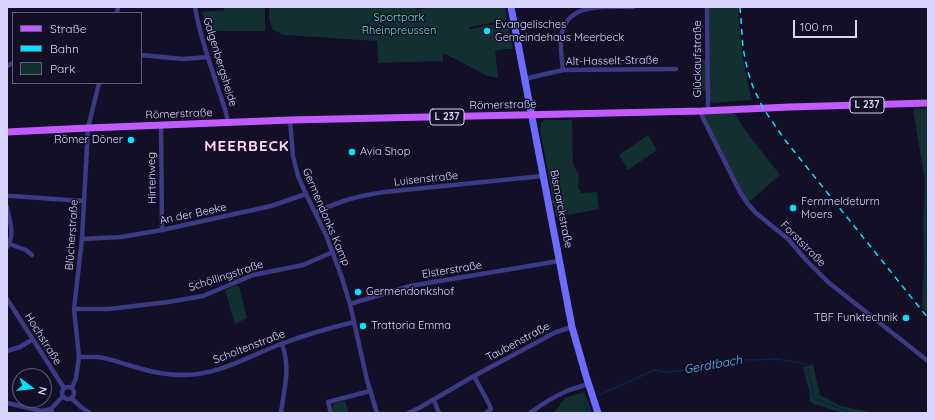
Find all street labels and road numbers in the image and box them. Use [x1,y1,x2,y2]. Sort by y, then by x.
street label: Galgenbergsheide [200,16,240,108]
street label: Glückaufstraße [691,20,705,98]
street label: Alt-Hasselt-Straße [565,54,659,68]
road number: L 237 [850,97,884,113]
street label: Römerstraße [469,98,537,112]
street label: Römerstraße [145,106,213,122]
road number: L 237 [430,109,464,125]
street label: Hirtenweg [145,152,159,204]
street label: Germendonks Kamp [299,166,353,268]
street label: Luisenstraße [393,169,459,189]
street label: Bismarckstraße [547,169,575,249]
street label: Blücherstraße [63,199,81,271]
street label: An der Beeke [158,200,228,228]
street label: Forststraße [778,219,828,269]
street label: Schöllingstraße [187,258,265,294]
street label: Elsterstraße [421,259,483,281]
street label: Hochstraße [22,310,64,368]
street label: Taubenstraße [484,320,552,364]
street label: Scholtenstraße [211,327,287,367]

